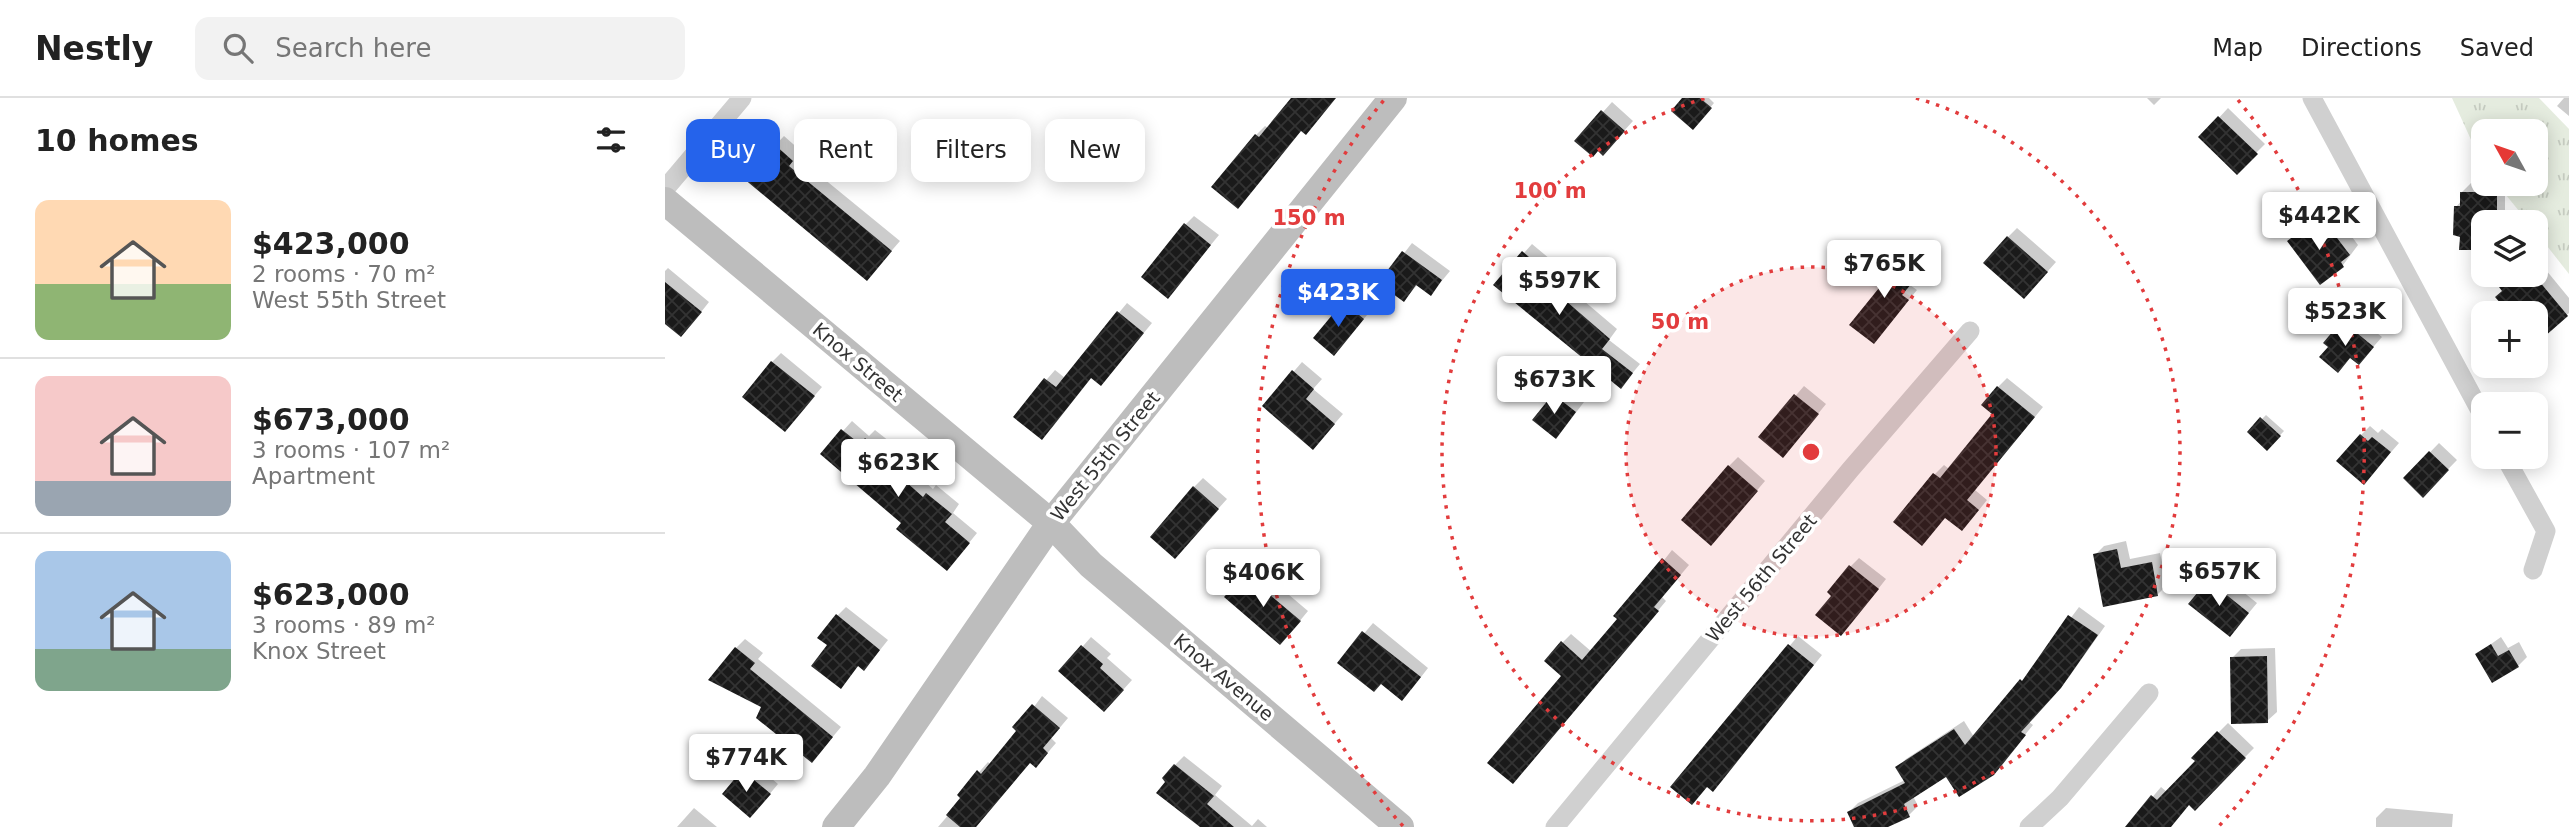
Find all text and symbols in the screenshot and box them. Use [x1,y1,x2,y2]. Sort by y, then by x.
search box [195,17,685,80]
text: Nestly [35,29,153,68]
icon: search [219,29,257,67]
text: Search here [275,33,431,63]
text: Map [2212,34,2263,62]
text: Directions [2301,34,2422,62]
text: Saved [2460,34,2534,62]
chip: Buy [686,119,780,182]
chip: Rent [794,119,897,182]
chip: Filters [911,119,1031,182]
chip: New [1045,119,1145,182]
north arrow [2471,119,2548,196]
map controls [2471,119,2548,469]
icon: filters [592,121,630,159]
text: 10 homes [35,123,199,158]
text: 100 m [1513,179,1587,203]
pin: $442K [2270,192,2368,252]
text: $442K [2278,202,2360,228]
text: 150 m [1272,206,1346,230]
button: layers [2471,210,2548,287]
text: $423,000 [252,226,410,261]
icon: home [91,228,175,312]
pin: $765K [1835,240,1933,300]
text: $765K [1843,250,1925,276]
pin: $597K [1510,258,1608,317]
text: 2 rooms · 70 m² [252,261,436,287]
text: $597K [1518,267,1600,293]
pin: $423K [1289,270,1387,329]
text: $423K [1297,279,1379,305]
text: West 55th Street [252,287,446,313]
pin: $523K [2296,288,2394,348]
text: $523K [2304,298,2386,324]
button: + [2471,301,2548,378]
text: 50 m [1651,310,1709,334]
street label: Knox Street [809,318,907,406]
pin: $673K [1505,356,1603,416]
text: $673K [1513,366,1595,392]
street label: West 55th Street [1046,387,1164,525]
button: − [2471,392,2548,469]
text: $673,000 [252,402,410,437]
icon: home [91,404,175,488]
text: 3 rooms · 107 m² [252,437,450,463]
pin: $623K [849,440,947,499]
centre of rings [1799,440,1823,464]
text: $623K [857,449,939,475]
text: Apartment [252,463,375,489]
street label: West 56th Street [1701,510,1821,646]
pin: $657K [2170,548,2268,608]
pin: $406K [1214,550,1312,609]
text: $657K [2178,558,2260,584]
text: $406K [1222,559,1304,585]
text: $623,000 [252,577,410,612]
icon: home [91,579,175,663]
text: 3 rooms · 89 m² [252,612,436,638]
street label: Knox Avenue [1170,629,1278,725]
text: Knox Street [252,638,386,664]
pin: $774K [697,734,795,794]
text: $774K [705,744,787,770]

